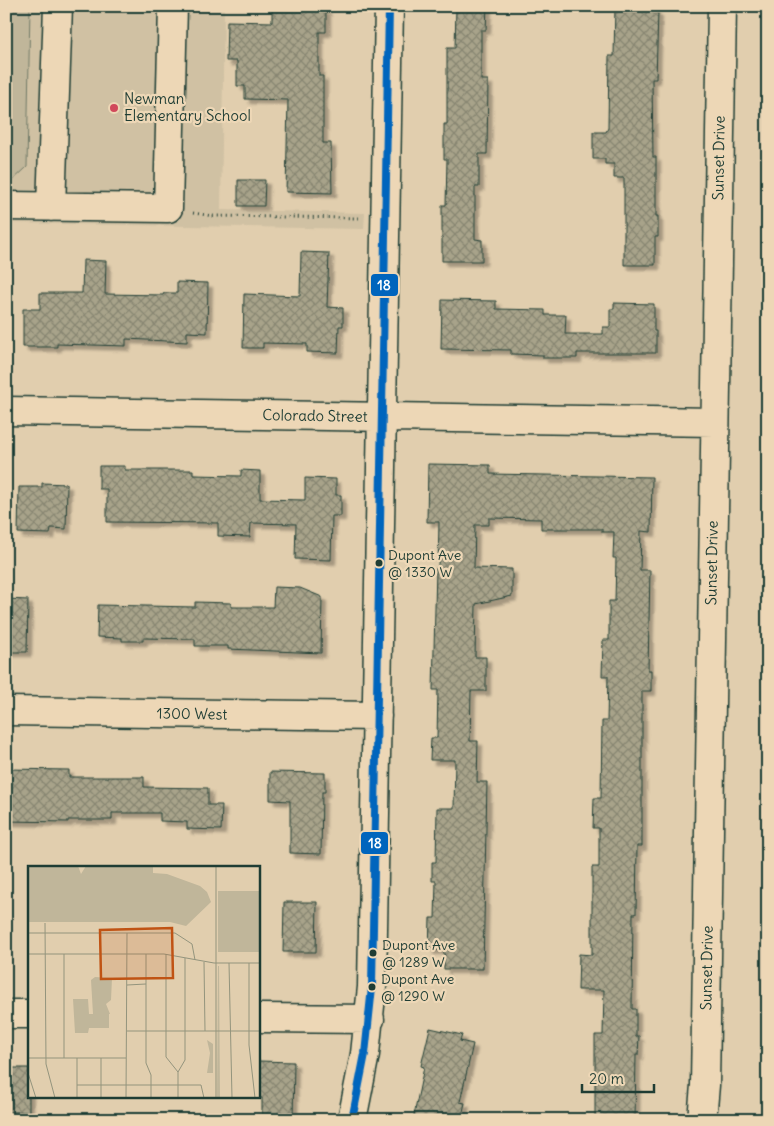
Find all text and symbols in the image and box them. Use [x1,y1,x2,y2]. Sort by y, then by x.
place label: Newman Elementary School [124,89,251,125]
marker: Newman Elementary School [108,102,120,114]
street label: Sunset Drive [708,115,729,201]
line badge: 18 [370,273,399,297]
text: 18 [377,276,391,294]
street label: Colorado Street [262,405,368,426]
street label: Sunset Drive [701,520,722,606]
place label: Dupont Ave @ 1330 W [388,546,461,581]
marker: Dupont Ave @ 1330 W [374,558,384,568]
street label: 1300 West [156,703,228,724]
line badge: 18 [360,831,389,855]
text: 18 [368,834,382,852]
inset map [28,866,260,1098]
street label: Sunset Drive [696,925,717,1011]
place label: Dupont Ave @ 1289 W [382,936,455,971]
marker: Dupont Ave @ 1289 W [368,948,378,958]
place label: Dupont Ave @ 1290 W [381,970,454,1005]
marker: Dupont Ave @ 1290 W [367,982,377,992]
scale bar [582,1061,654,1093]
text: 20 m [589,1069,624,1088]

